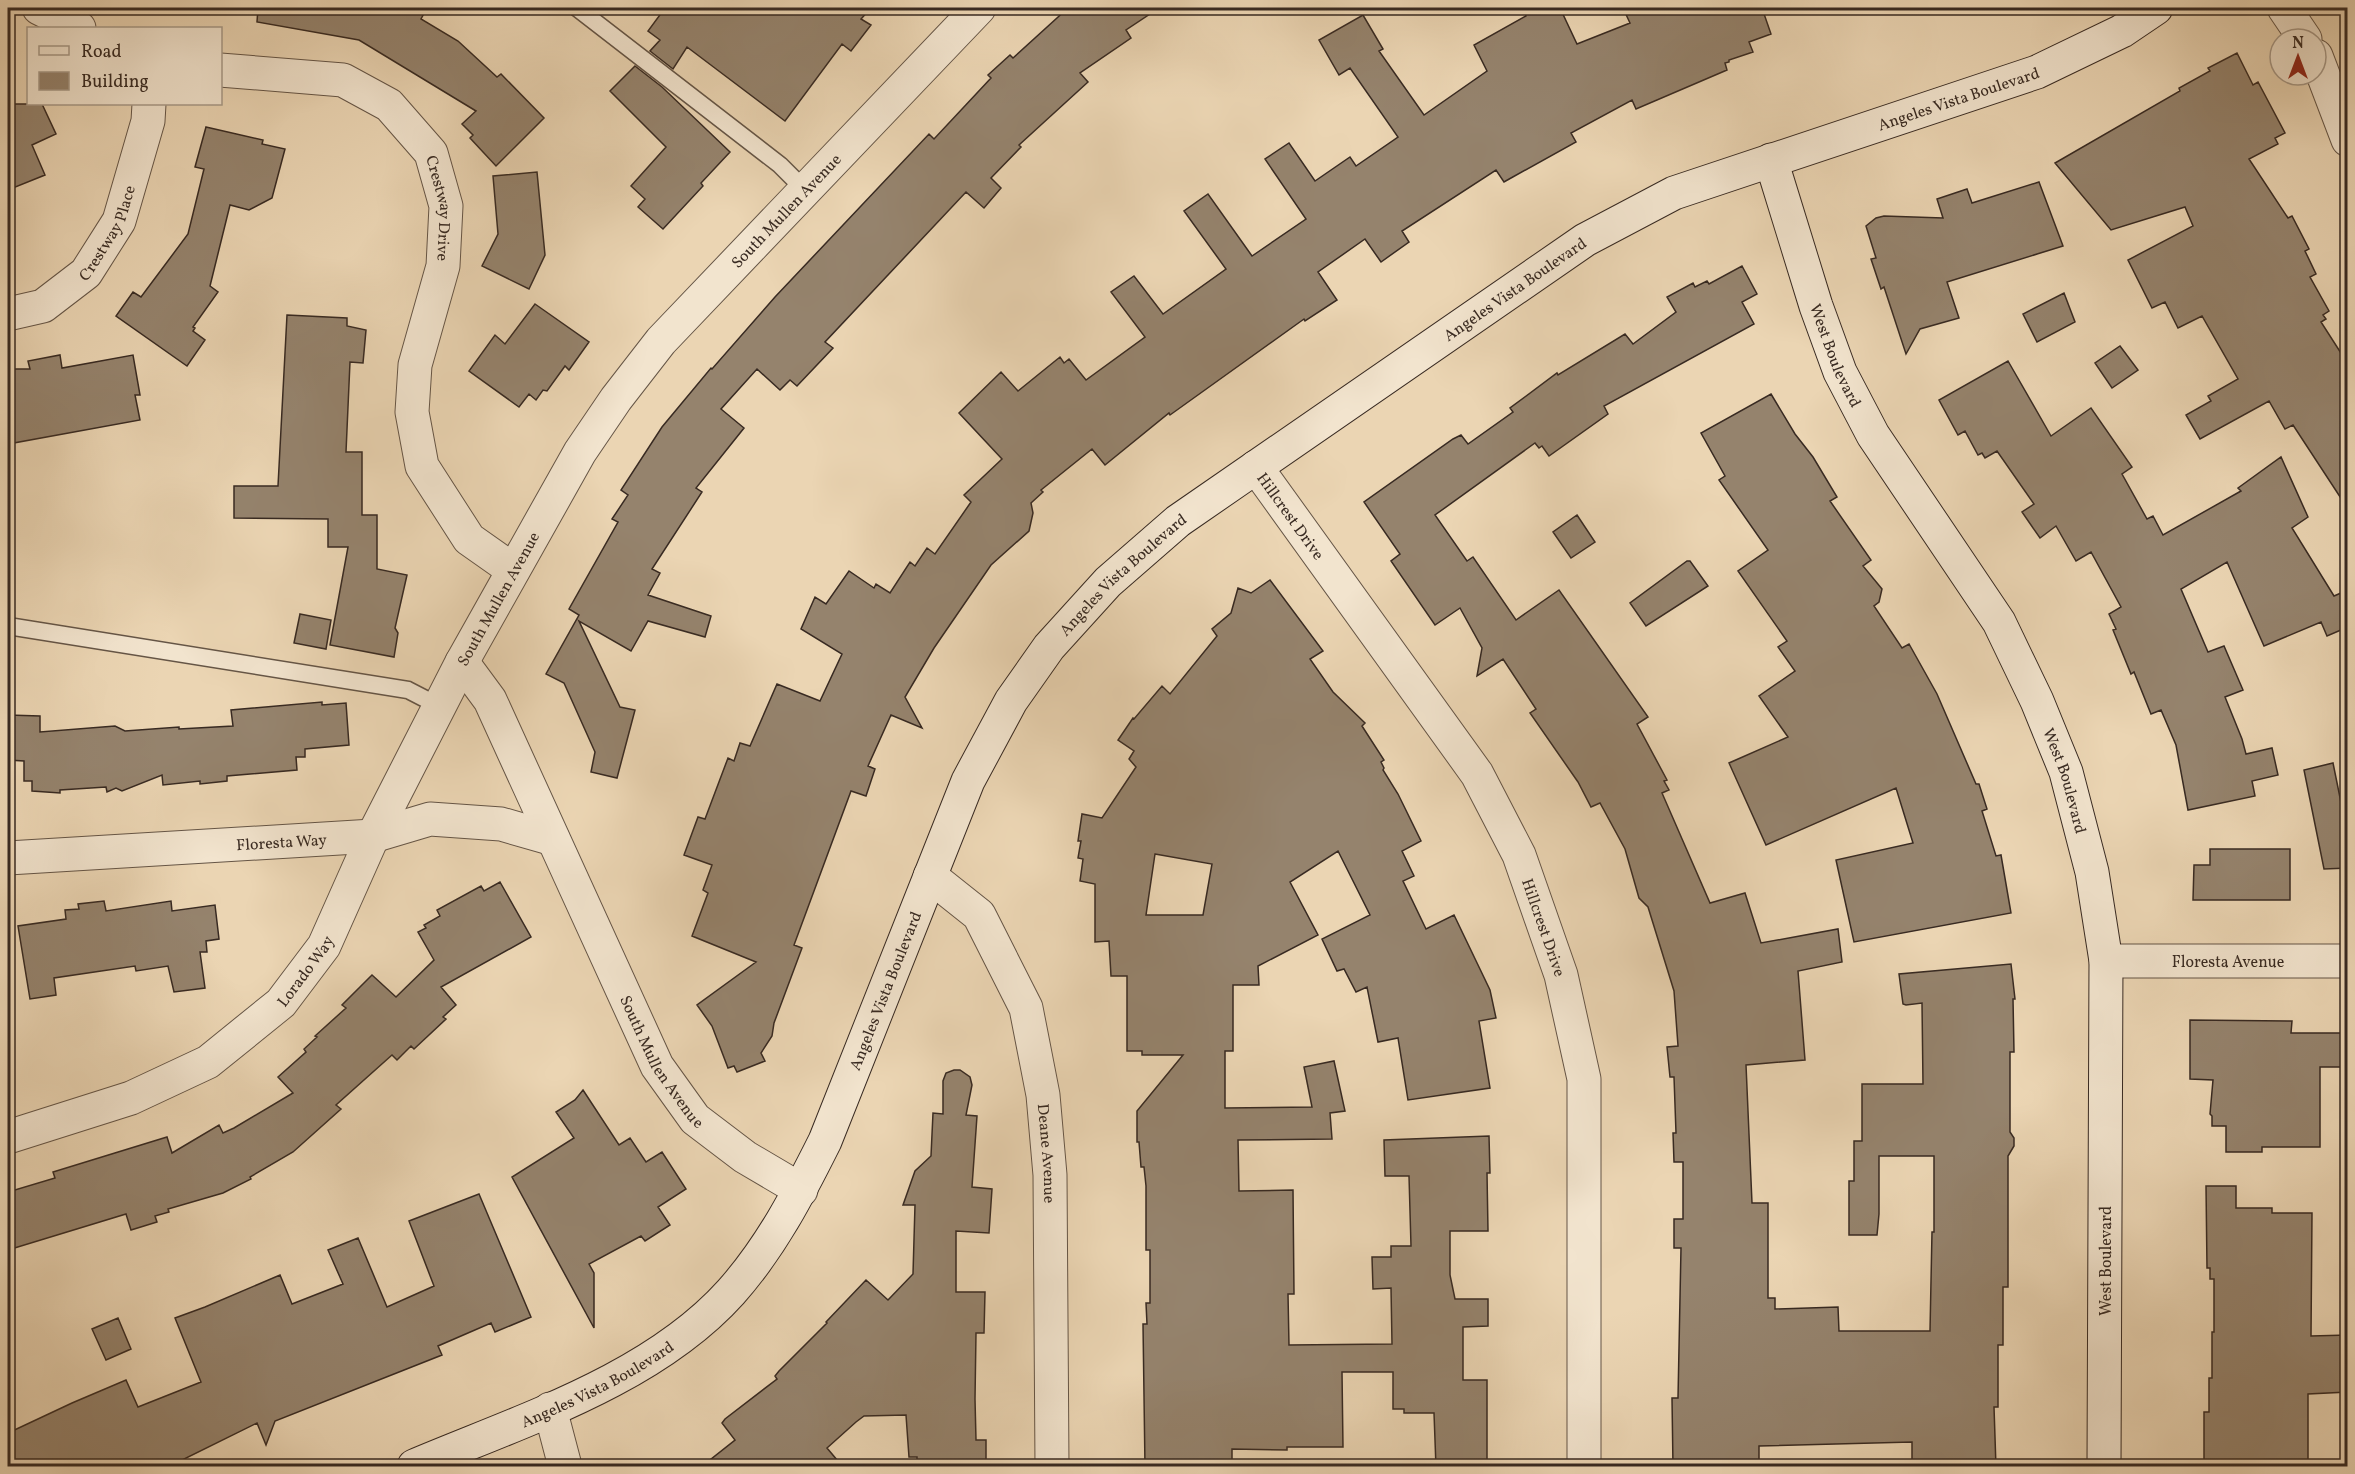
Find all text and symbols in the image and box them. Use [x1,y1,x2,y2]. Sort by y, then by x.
legend [27,27,222,105]
north arrow [2268,27,2328,87]
text: N [2292,33,2304,55]
text: Road [81,40,122,65]
street label: Angeles Vista Boulevard [1875,63,2043,137]
text: Building [81,70,149,95]
street label: South Mullen Avenue [727,150,847,274]
street label: Crestway Drive [419,153,455,262]
street label: Crestway Place [75,183,142,287]
street label: Angeles Vista Boulevard [1440,233,1592,347]
street label: West Boulevard [1803,301,1866,412]
street label: Hillcrest Drive [1250,469,1328,565]
street label: Angeles Vista Boulevard [1055,509,1192,642]
street label: South Mullen Avenue [453,528,546,671]
street label: West Boulevard [2036,725,2091,836]
street label: Floresta Way [236,830,328,857]
street label: Hillcrest Drive [1515,876,1570,980]
street label: Angeles Vista Boulevard [845,909,928,1074]
street label: Lorado Way [273,932,340,1012]
street label: Floresta Avenue [2172,952,2284,974]
street label: South Mullen Avenue [613,992,707,1135]
street label: Deane Avenue [1031,1103,1059,1203]
street label: West Boulevard [2096,1206,2118,1316]
street label: Angeles Vista Boulevard [518,1337,679,1434]

